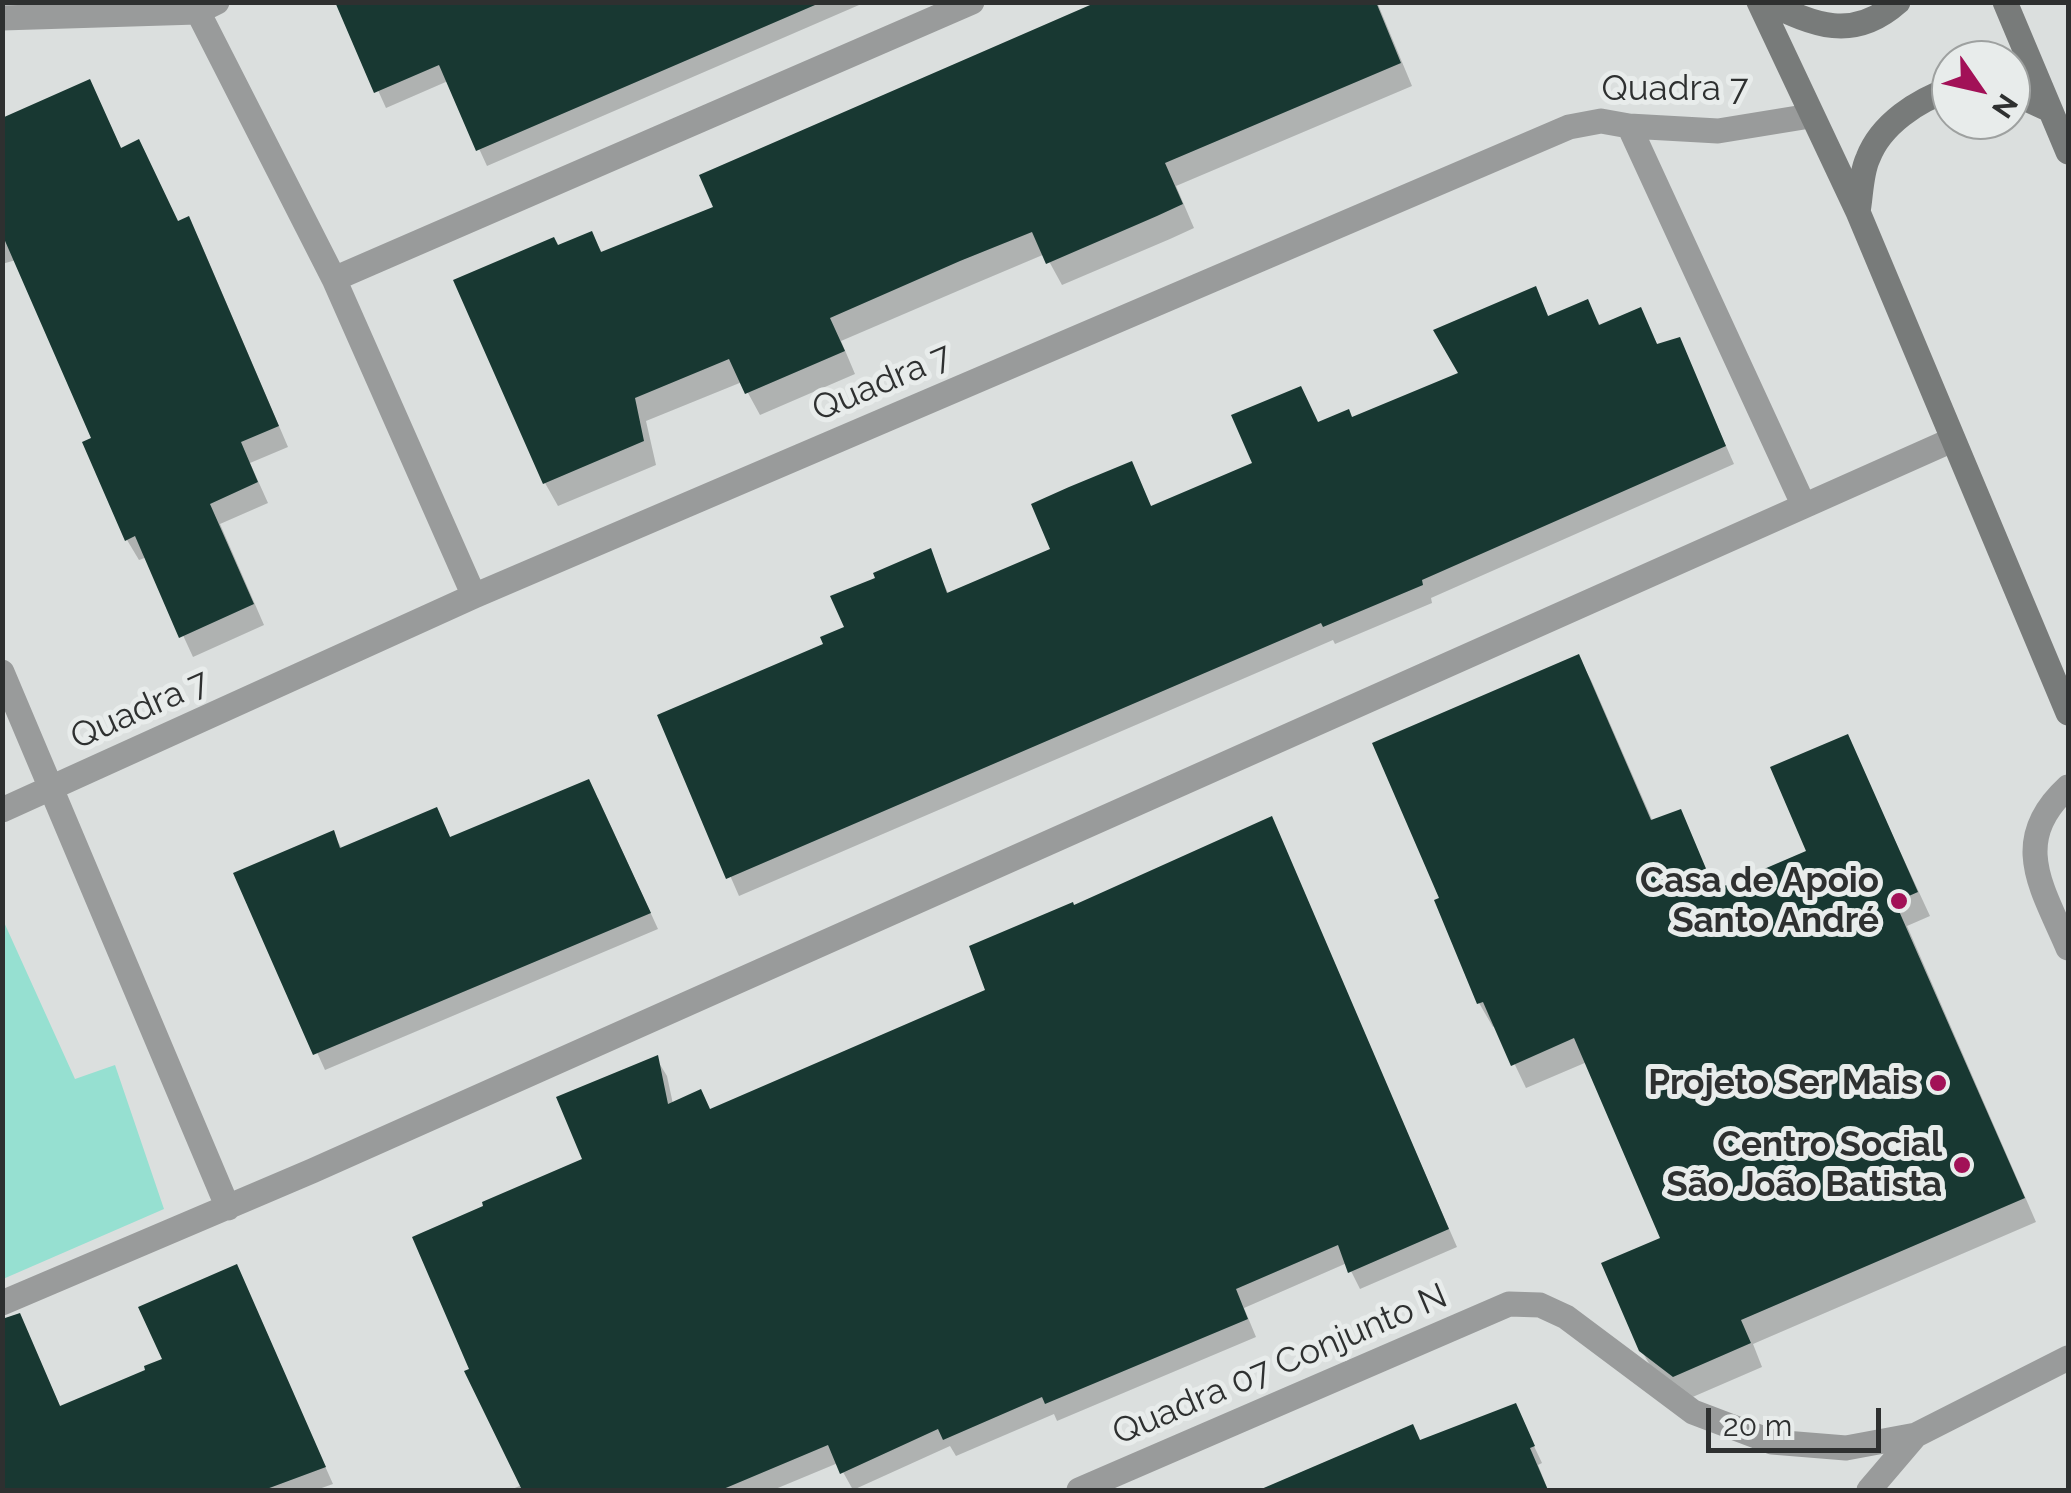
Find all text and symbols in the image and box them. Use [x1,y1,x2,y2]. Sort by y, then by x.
north arrow [1931,40,2031,140]
street label: Quadra 7 [1602,68,1748,110]
text: N [1985,88,2024,124]
street label: Quadra 7 [806,335,958,431]
street label: Quadra 7 [64,661,216,759]
place label: Casa de Apoio Santo André [1640,860,1879,942]
marker: Casa de Apoio Santo André [1888,890,1910,912]
place label: Projeto Ser Mais [1648,1062,1918,1104]
marker: Projeto Ser Mais [1927,1072,1949,1094]
place label: Centro Social São João Batista [1666,1124,1942,1206]
marker: Centro Social São João Batista [1951,1154,1973,1176]
street label: Quadra 07 Conjunto N [1106,1275,1454,1455]
scale bar [1711,1388,1886,1450]
text: 20 m [1723,1408,1792,1443]

